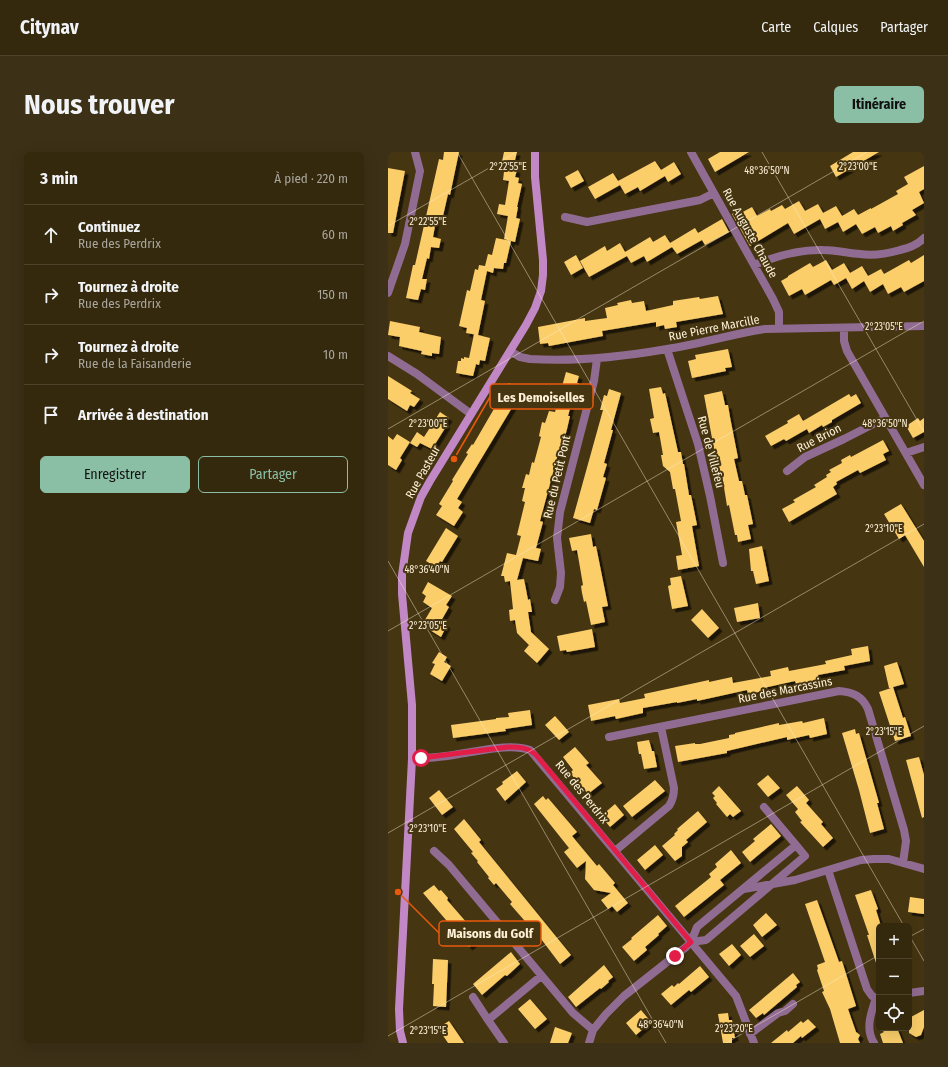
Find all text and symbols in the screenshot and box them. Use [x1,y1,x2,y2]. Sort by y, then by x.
text: Citynav [20,16,79,39]
text: Carte [761,19,791,36]
text: Calques [813,19,858,36]
text: Partager [880,19,928,36]
button: Itinéraire [834,86,924,123]
text: Nous trouver [24,88,175,121]
text: 2°22'55"E [489,161,527,173]
text: 2°23'00"E [839,161,878,173]
text: 48°36'50"N [744,165,790,177]
text: 3 min [40,168,78,189]
text: À pied · 220 m [274,171,348,186]
street label: Rue Auguste Chaude [720,186,780,280]
text: 2°22'55"E [409,216,447,228]
text: Continuez [78,218,140,236]
icon: ahead [40,224,62,246]
text: 60 m [322,227,348,242]
text: Rue des Perdrix [78,236,161,251]
text: Tournez à droite [78,278,179,296]
icon: right [40,284,62,306]
text: 150 m [317,287,348,302]
text: Rue des Perdrix [78,296,161,311]
street label: Rue Pierre Marcille [667,312,761,344]
text: 2°23'05"E [865,321,903,333]
text: Tournez à droite [78,338,179,356]
icon: right [40,344,62,366]
text: 10 m [323,347,348,362]
text: Rue de la Faisanderie [78,356,191,371]
callout: Les Demoiselles [490,384,593,409]
text: Les Demoiselles [498,390,585,405]
icon: arrive [40,404,62,426]
text: Arrivée à destination [78,406,209,424]
street label: Rue de Villefeu [695,415,727,489]
text: 2°23'00"E [409,418,448,430]
text: 48°36'50"N [862,418,908,430]
street label: Rue Brion [794,421,844,455]
street label: Rue du Petit Pont [541,434,573,520]
street label: Rue Pasteur [403,442,444,501]
button: Enregistrer [40,456,190,493]
button: Partager [198,456,348,493]
text: 2°23'10"E [865,523,903,535]
text: 48°36'40"N [404,564,450,576]
text: 2°23'05"E [409,620,447,632]
street label: Rue des Marcassins [737,674,833,706]
text: 2°23'15"E [866,726,903,738]
route start [412,749,430,767]
street label: Rue des Perdrix [552,758,612,827]
text: 2°23'10"E [409,823,447,835]
callout: Maisons du Golf [439,921,541,946]
map controls [876,923,912,1031]
button: + [876,923,912,959]
text: Maisons du Golf [447,926,535,941]
route end [666,947,684,965]
button: − [876,959,912,995]
button: locate [876,995,912,1031]
text: 48°36'40"N [638,1019,684,1031]
text: 2°23'20"E [715,1023,753,1035]
text: 2°23'15"E [410,1025,447,1037]

